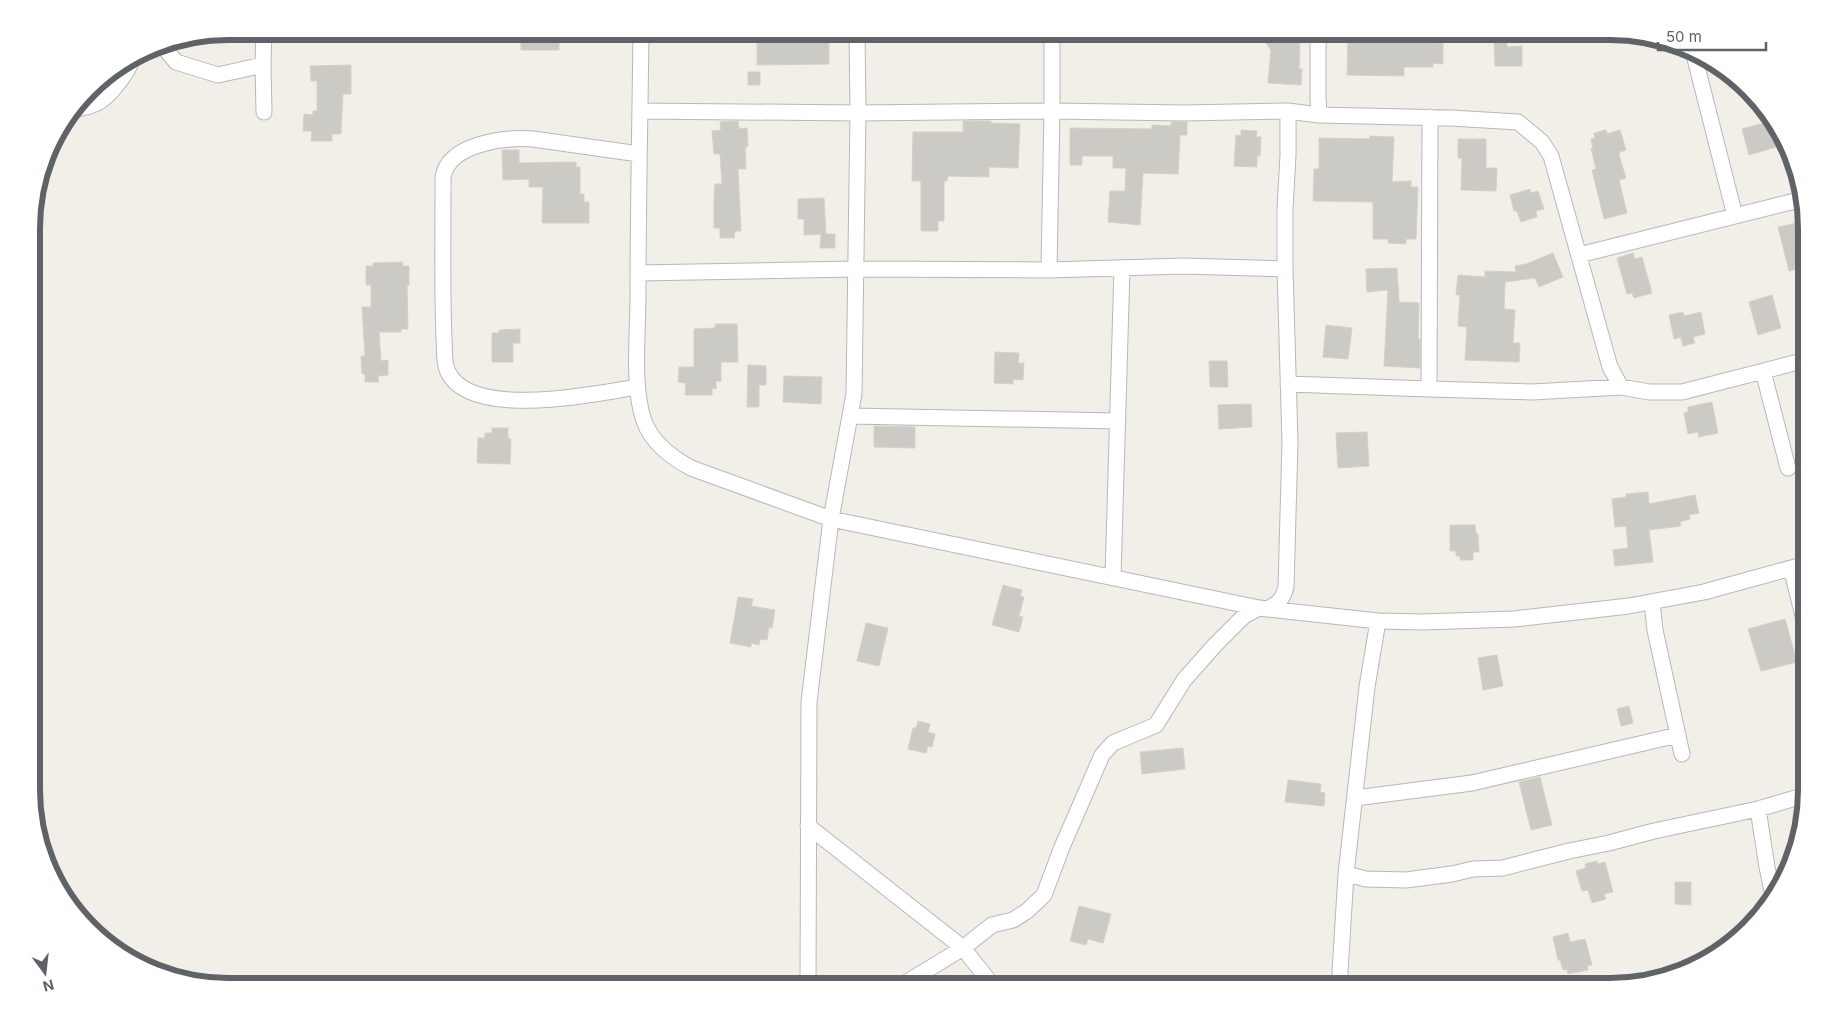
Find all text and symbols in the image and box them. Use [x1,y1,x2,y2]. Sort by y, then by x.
scale bar [1658,20,1766,52]
text: 50 m [1666,27,1702,46]
north arrow [20,948,70,998]
text: N [41,976,56,996]

